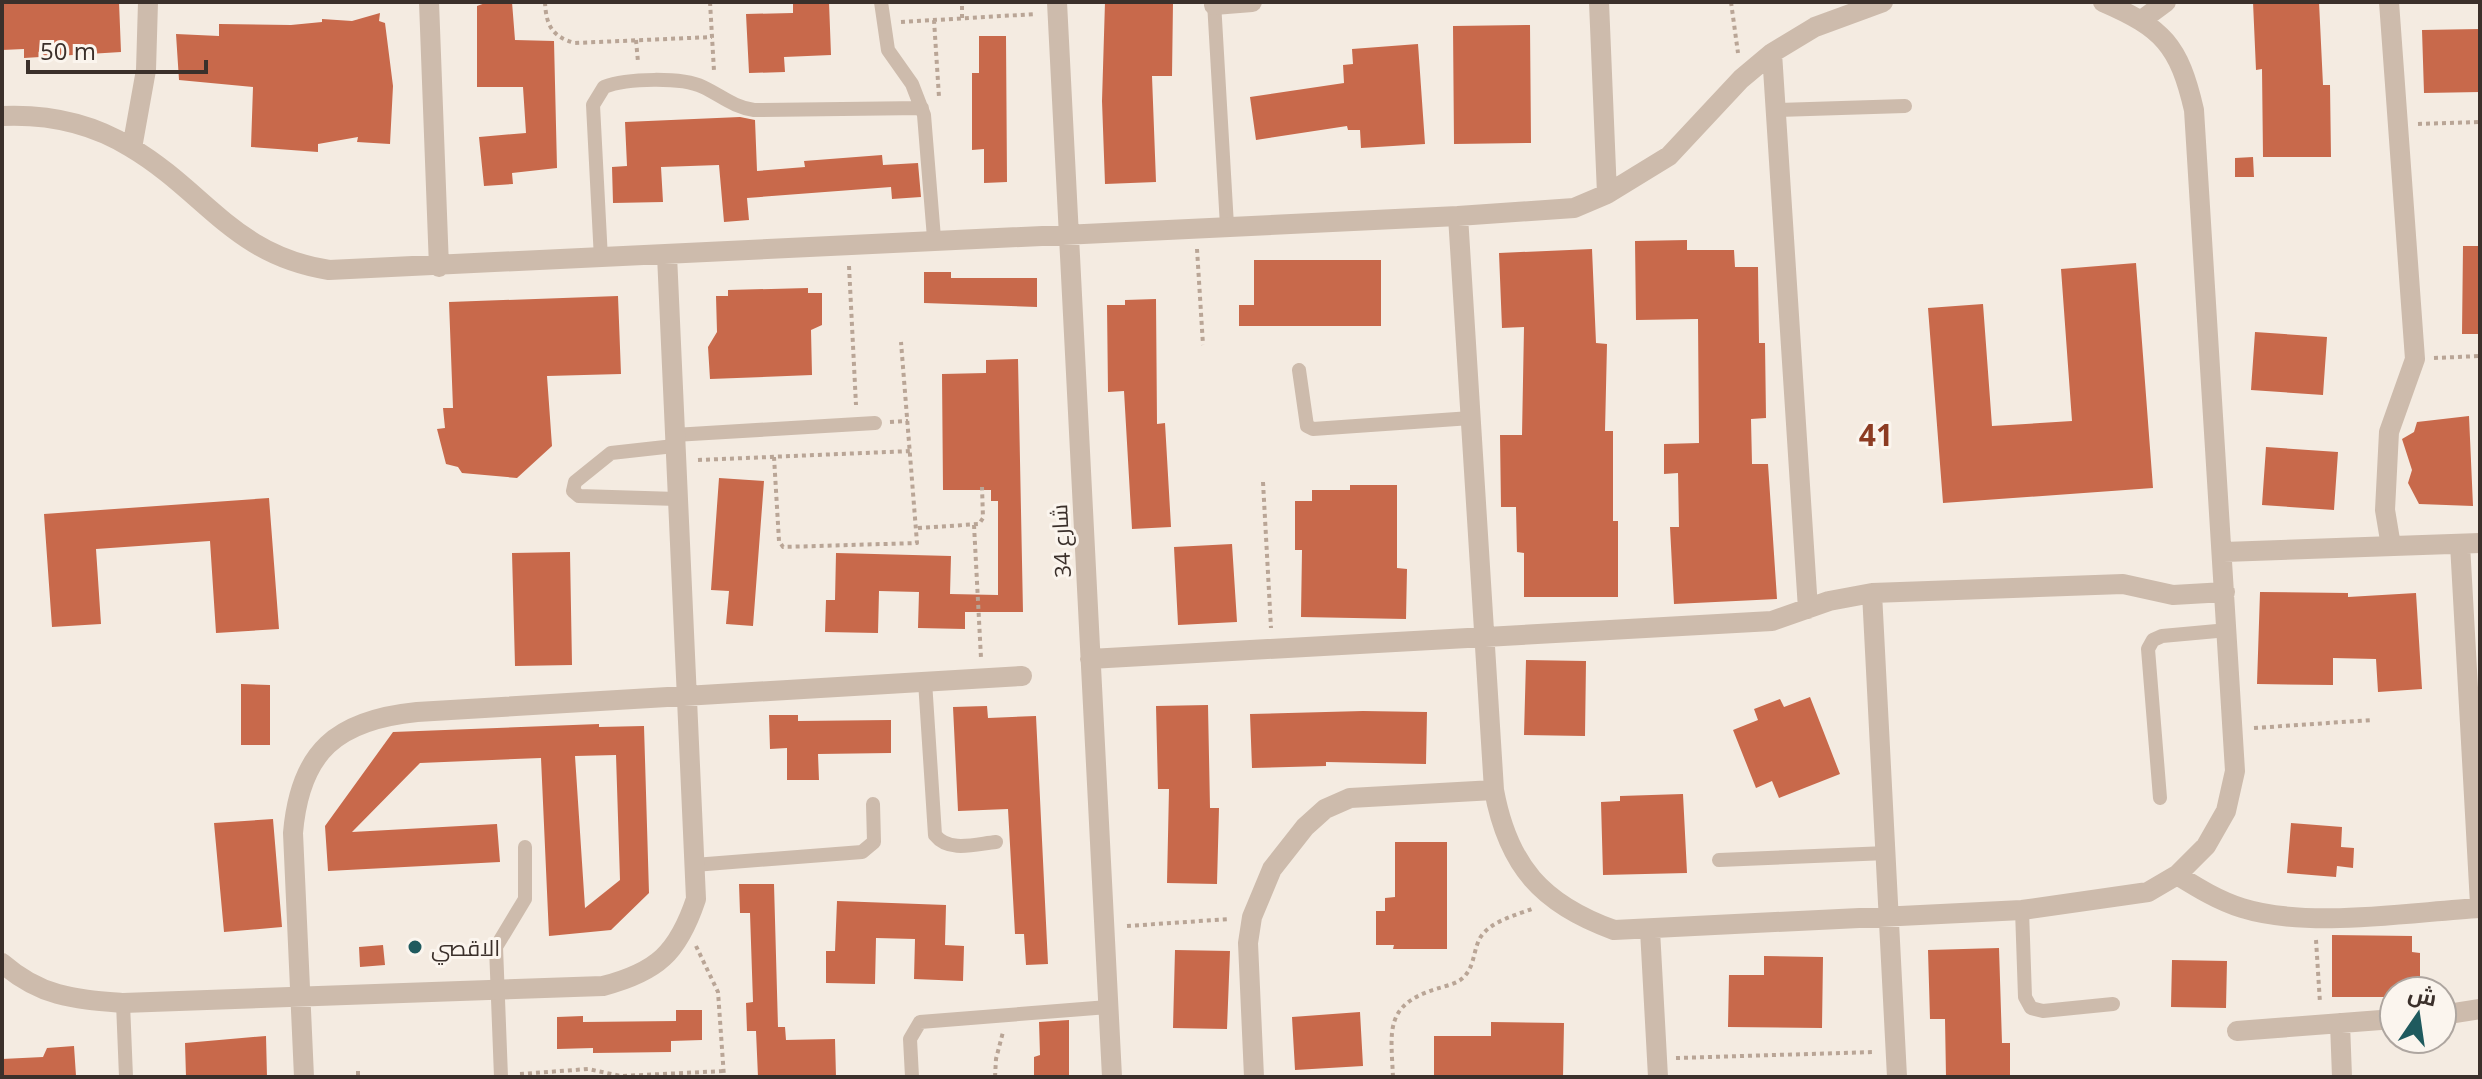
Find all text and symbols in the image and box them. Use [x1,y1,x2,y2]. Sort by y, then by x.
scale bar [28,24,206,74]
text: 50 m [40,34,96,67]
district label: 41 [1859,414,1893,455]
street label: شارع 34 [1043,503,1078,578]
place label: الاقصي [431,932,500,965]
marker: الاقصي [406,938,424,956]
north arrow [2378,975,2458,1055]
text: ش [2406,977,2440,1012]

